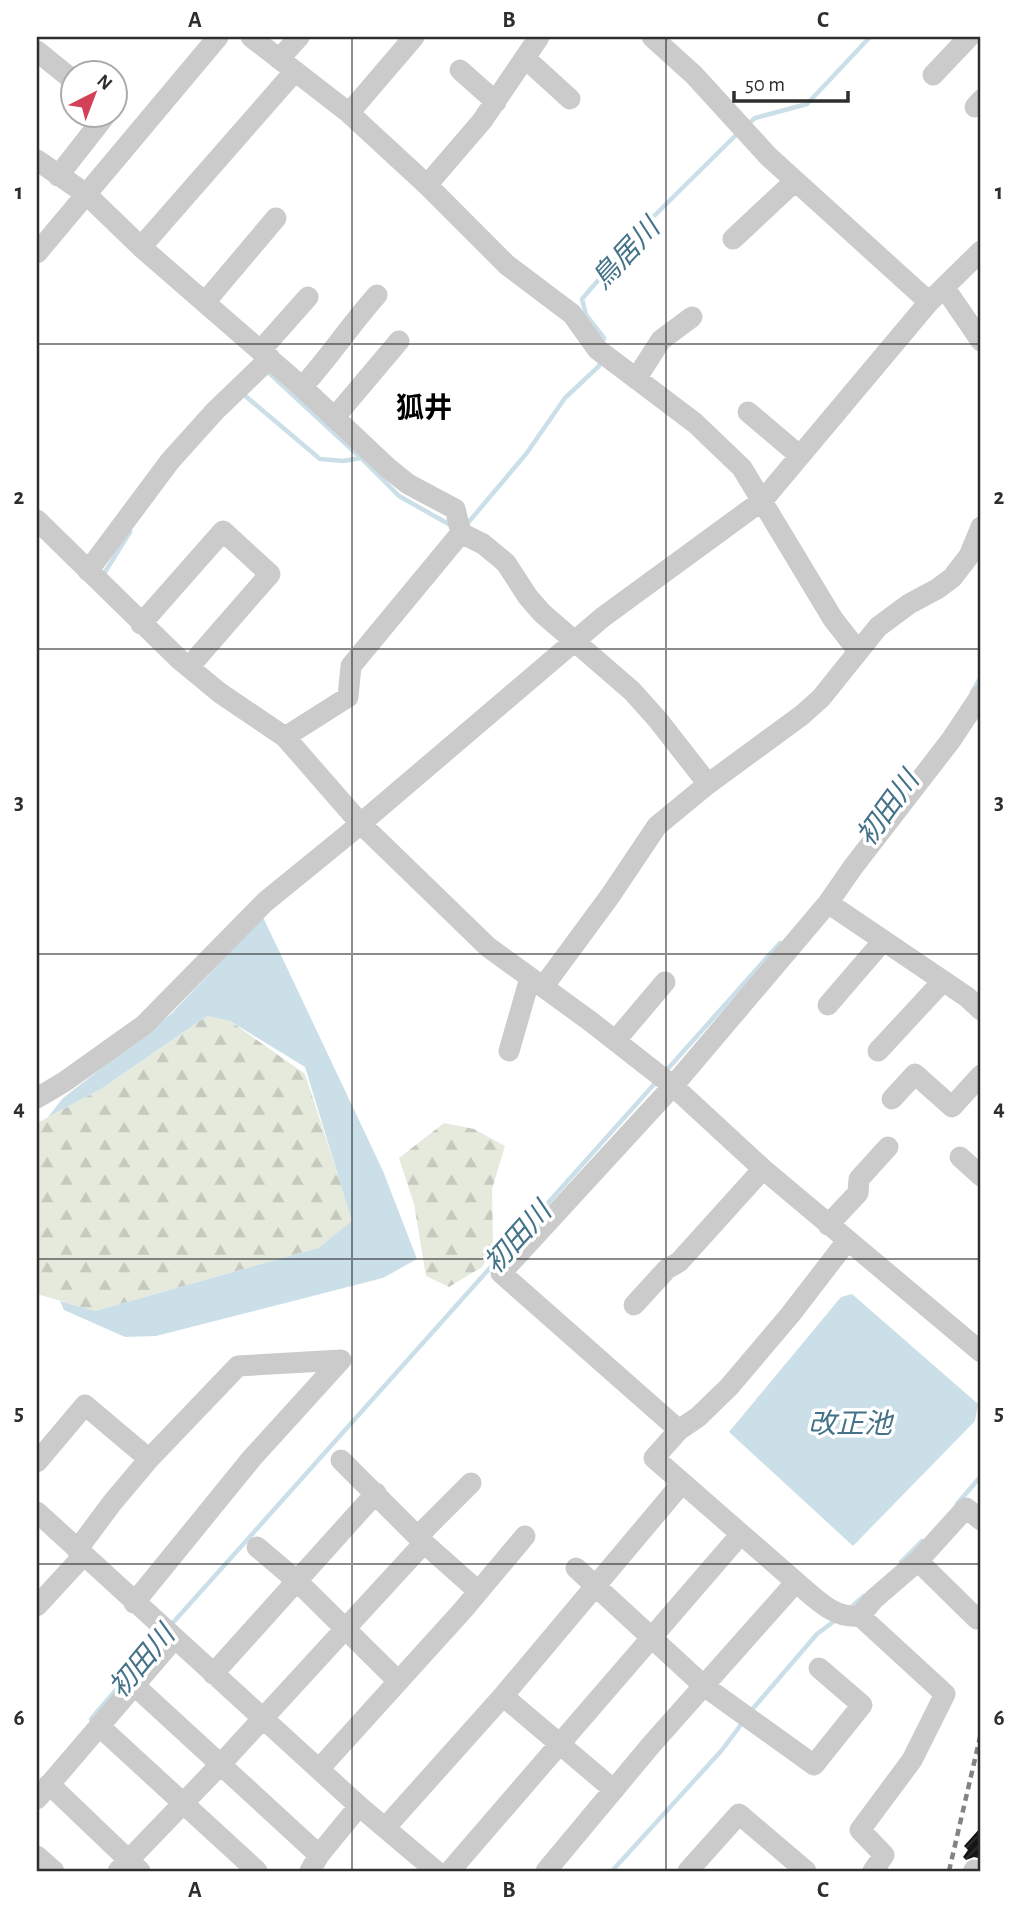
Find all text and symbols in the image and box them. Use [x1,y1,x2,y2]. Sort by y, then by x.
text: A [188,9,202,32]
text: B [502,9,516,32]
text: C [817,9,829,32]
north arrow [60,60,130,130]
scale bar [734,60,848,104]
text: N [93,71,116,94]
text: 50 m [745,74,785,95]
text: 1 [15,181,23,204]
text: 1 [995,181,1003,204]
water label: 鳥居川 [586,211,667,295]
district label: 狐井 [396,393,452,423]
text: 2 [14,486,25,509]
text: 2 [994,486,1005,509]
water label: 初田川 [851,763,926,851]
text: 3 [14,791,24,814]
text: 3 [994,791,1004,814]
text: 4 [13,1097,25,1120]
text: 4 [993,1097,1005,1120]
water label: 初田川 [478,1194,559,1279]
text: 5 [14,1402,24,1425]
text: 5 [994,1402,1004,1425]
water label: 改正池 [808,1409,895,1439]
water label: 初田川 [103,1618,182,1703]
text: 6 [13,1707,25,1730]
text: 6 [993,1707,1005,1730]
text: A [188,1879,202,1902]
text: B [502,1879,516,1902]
text: C [817,1879,829,1902]

